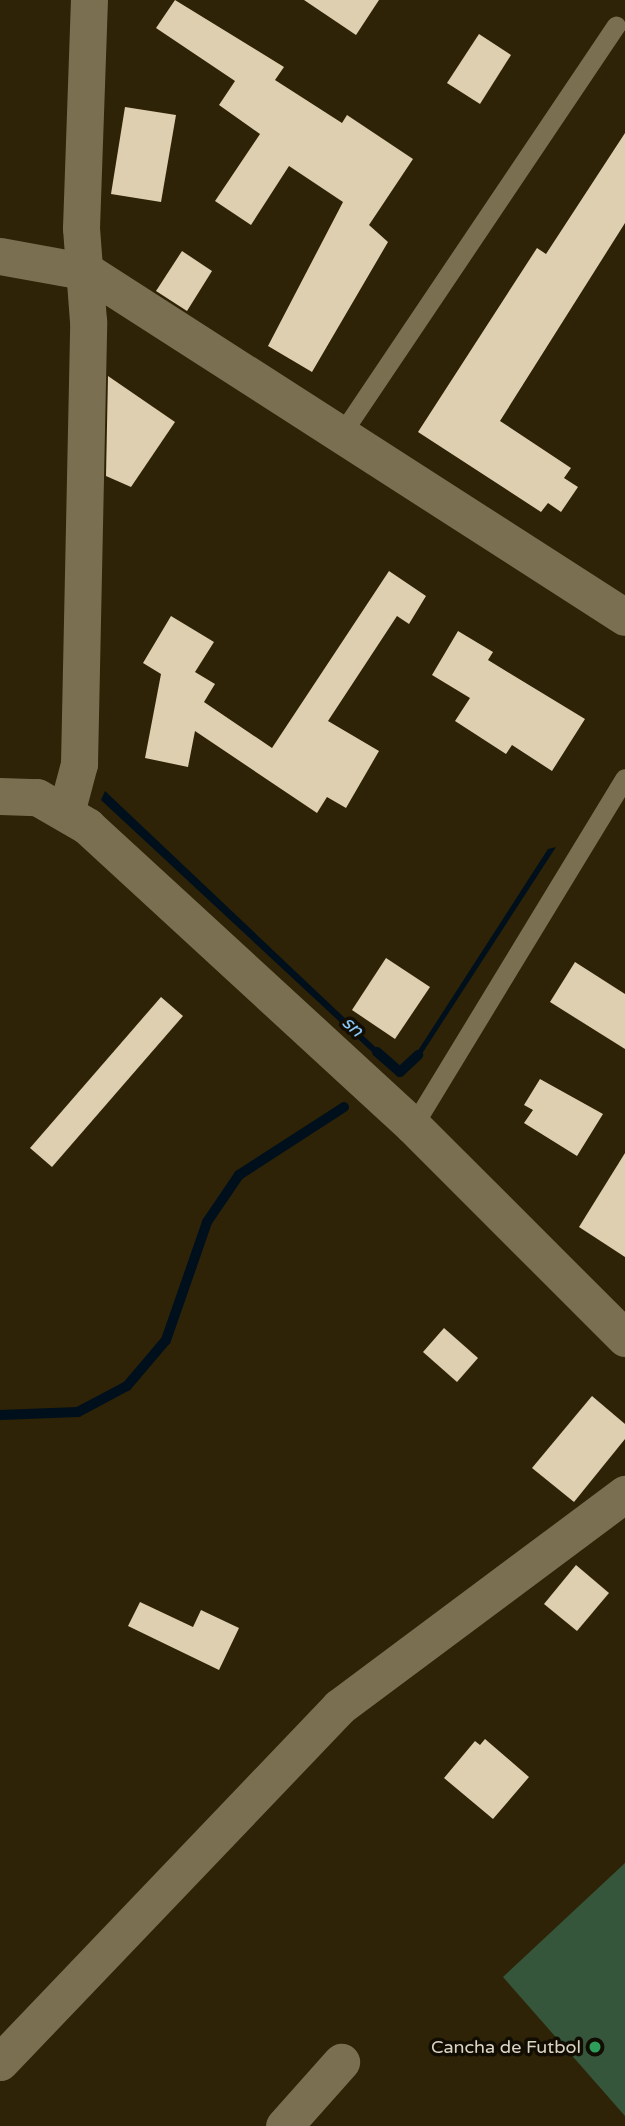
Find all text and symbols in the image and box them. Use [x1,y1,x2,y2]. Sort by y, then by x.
water label: sn [337,1012,367,1042]
place label: Cancha de Futbol [431,2036,581,2058]
marker: Cancha de Futbol [587,2039,603,2055]

